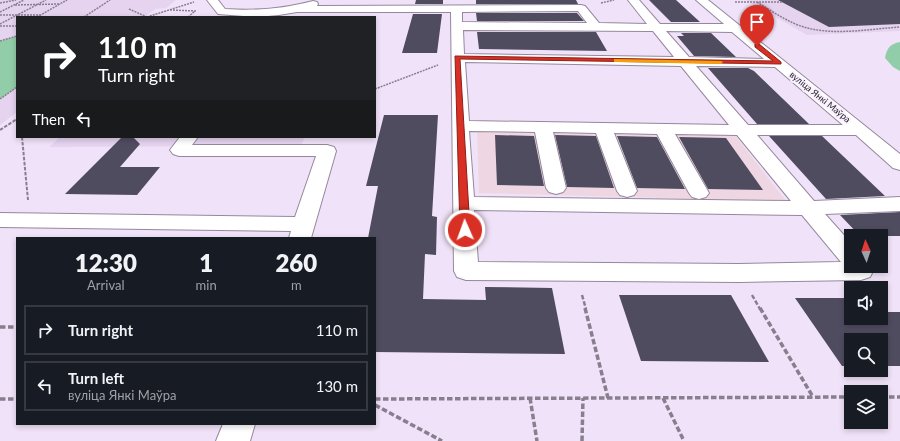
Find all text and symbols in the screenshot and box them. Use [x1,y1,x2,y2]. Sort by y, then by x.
pin [740,5,774,46]
icon: arrive [746,11,768,33]
text: 110 m [98,30,177,64]
icon: right [32,32,84,84]
text: Turn right [98,64,175,86]
street label: вуліца Янкі Маўра [788,69,853,125]
icon: left [73,108,95,130]
text: Then [32,110,65,128]
position arrow [444,209,486,251]
north arrow [844,229,888,273]
map controls [844,229,888,429]
text: 12:30 [75,248,137,277]
text: 1 [199,248,213,277]
text: 260 [275,248,317,277]
text: Arrival [87,277,125,293]
text: min [196,277,217,293]
text: m [291,277,302,293]
button: sound [844,281,888,325]
icon: right [34,319,56,341]
text: Turn right [68,321,133,339]
text: 110 m [316,321,358,339]
button: search [844,333,888,377]
text: Turn left [68,369,124,387]
icon: left [34,375,56,397]
text: 130 m [316,377,358,395]
button: layers [844,385,888,429]
text: вуліца Янкі Маўра [68,387,176,403]

